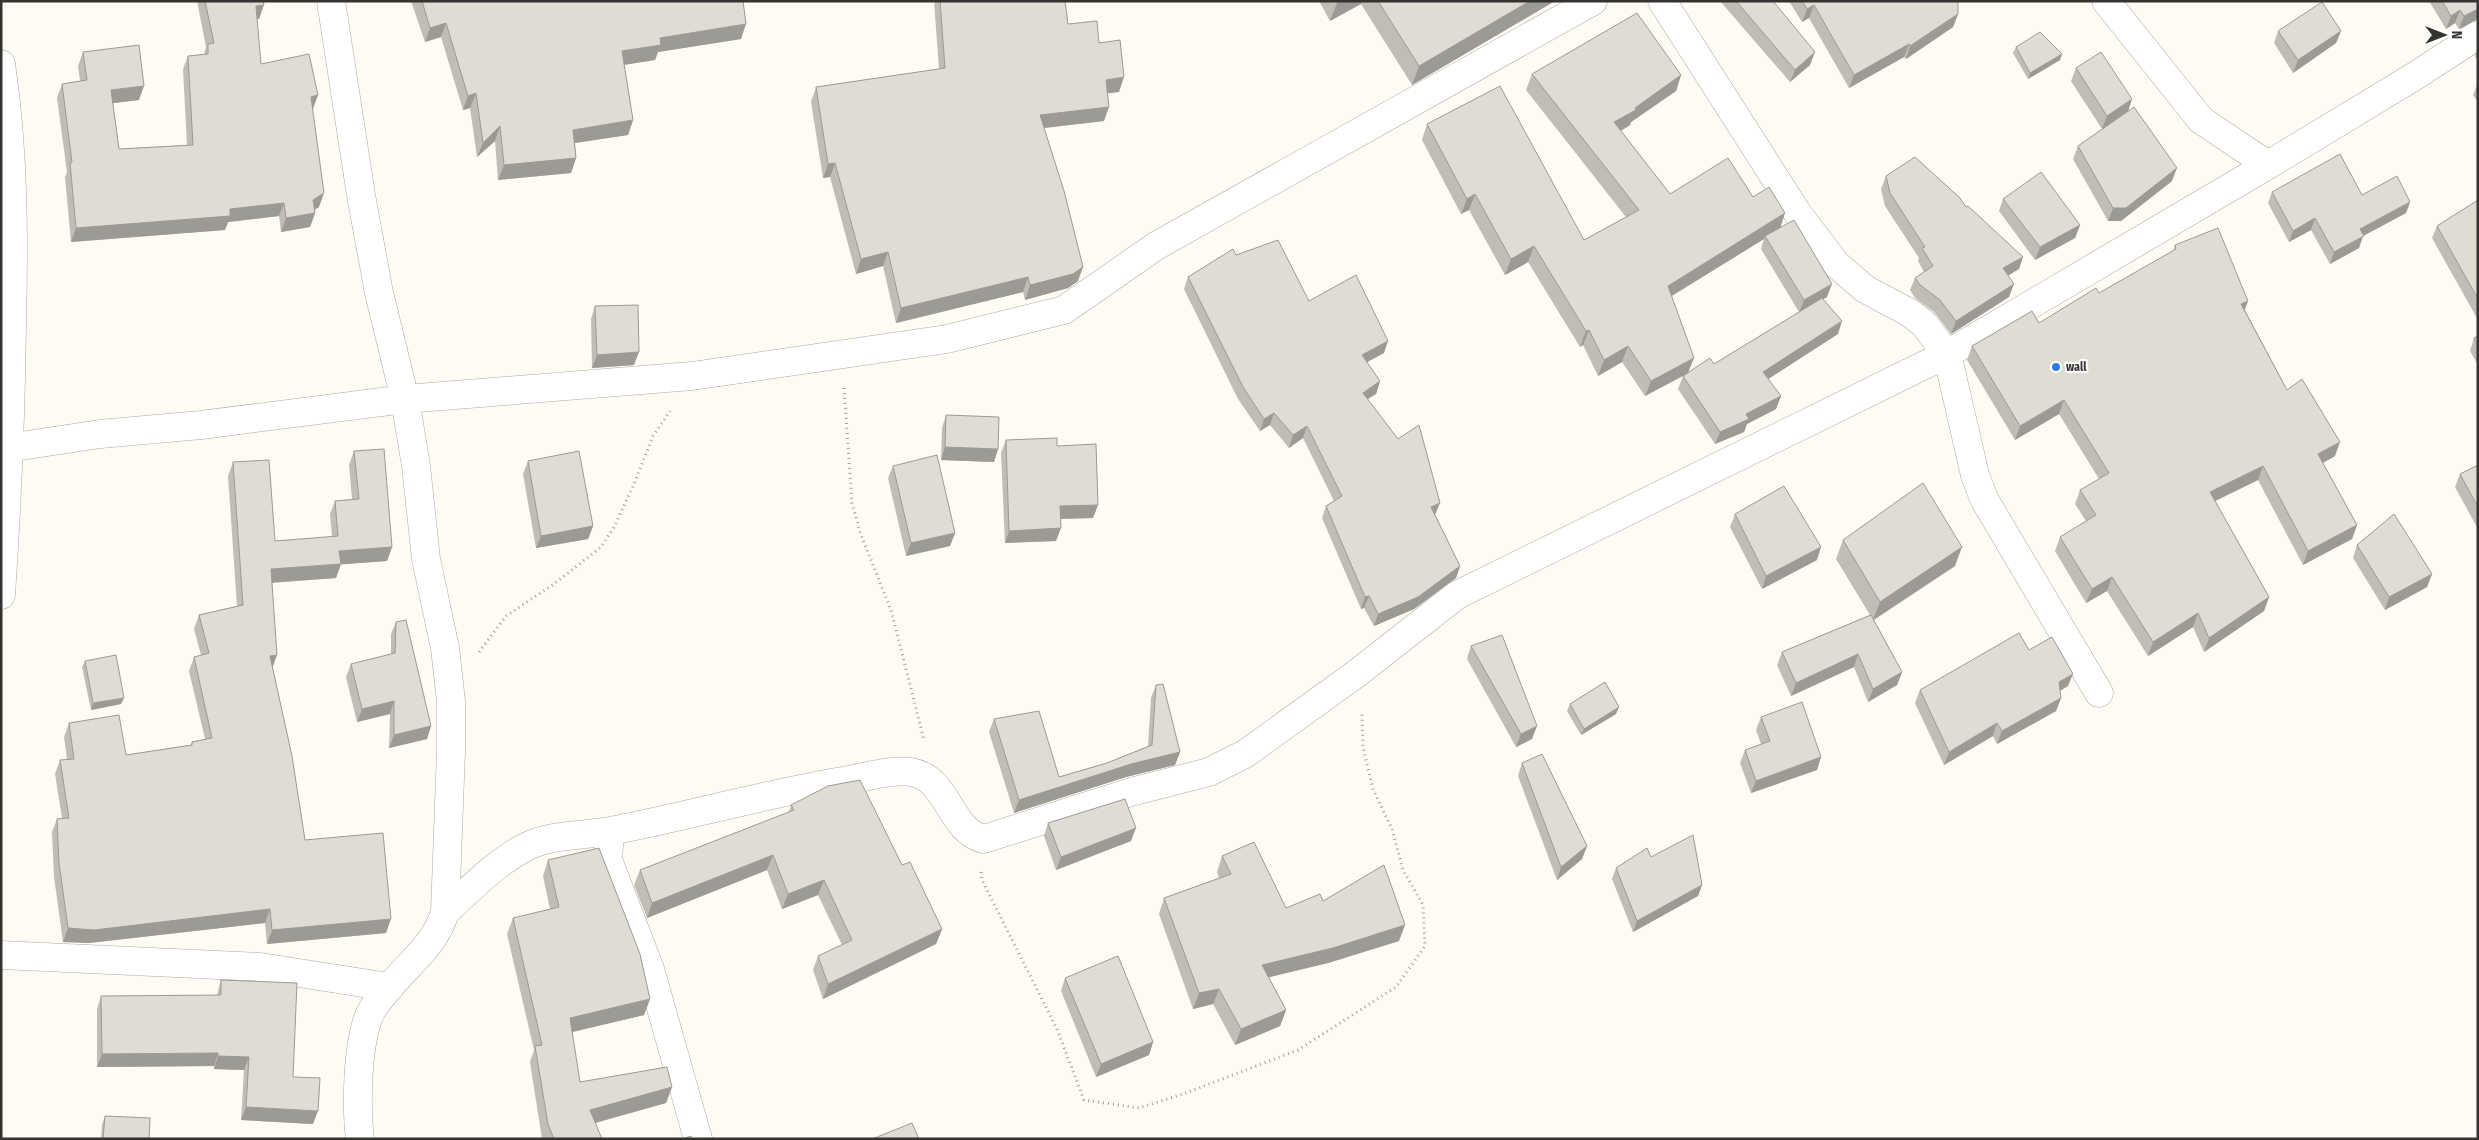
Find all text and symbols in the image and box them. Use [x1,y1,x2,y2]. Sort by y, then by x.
north arrow [2419,10,2469,60]
text: N [2448,31,2465,39]
place label: wall [2066,360,2087,374]
marker: wall [2050,361,2062,373]

